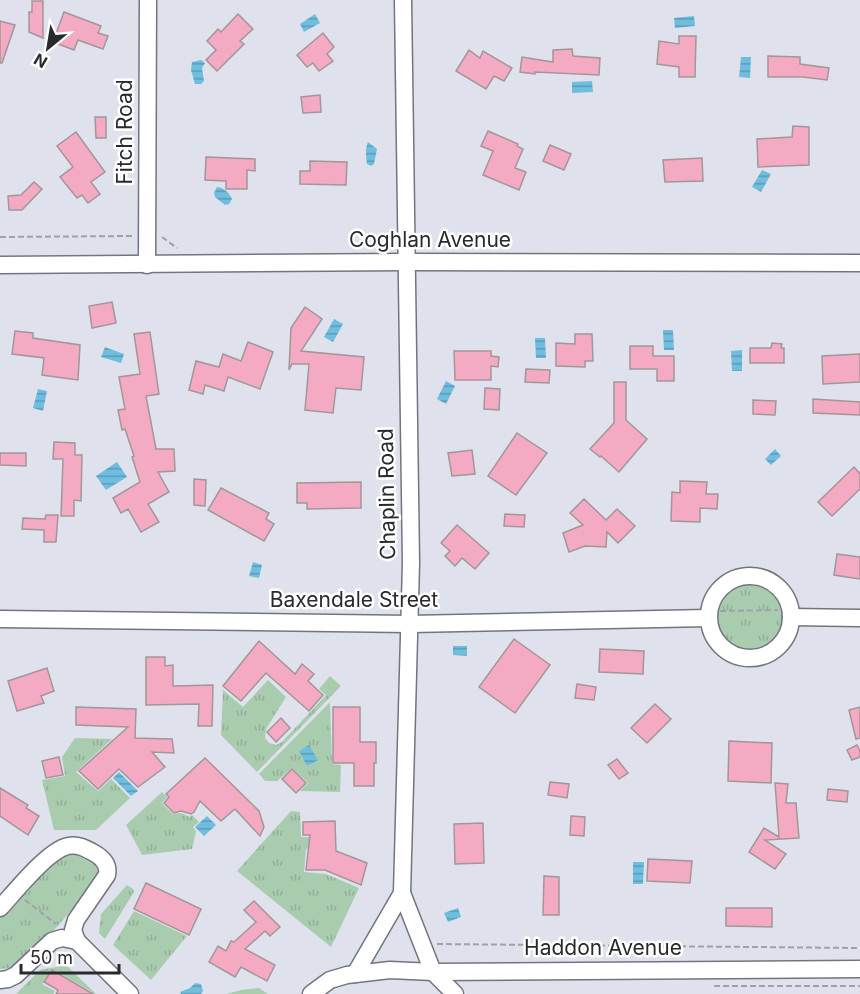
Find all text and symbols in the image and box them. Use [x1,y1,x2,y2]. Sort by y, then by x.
north arrow [18,18,78,78]
text: N [30,49,51,73]
street label: Fitch Road [112,79,137,185]
street label: Coghlan Avenue [349,227,511,252]
street label: Chaplin Road [373,428,400,560]
street label: Baxendale Street [270,587,438,612]
street label: Haddon Avenue [524,935,682,960]
scale bar [21,937,118,975]
text: 50 m [30,947,73,968]

